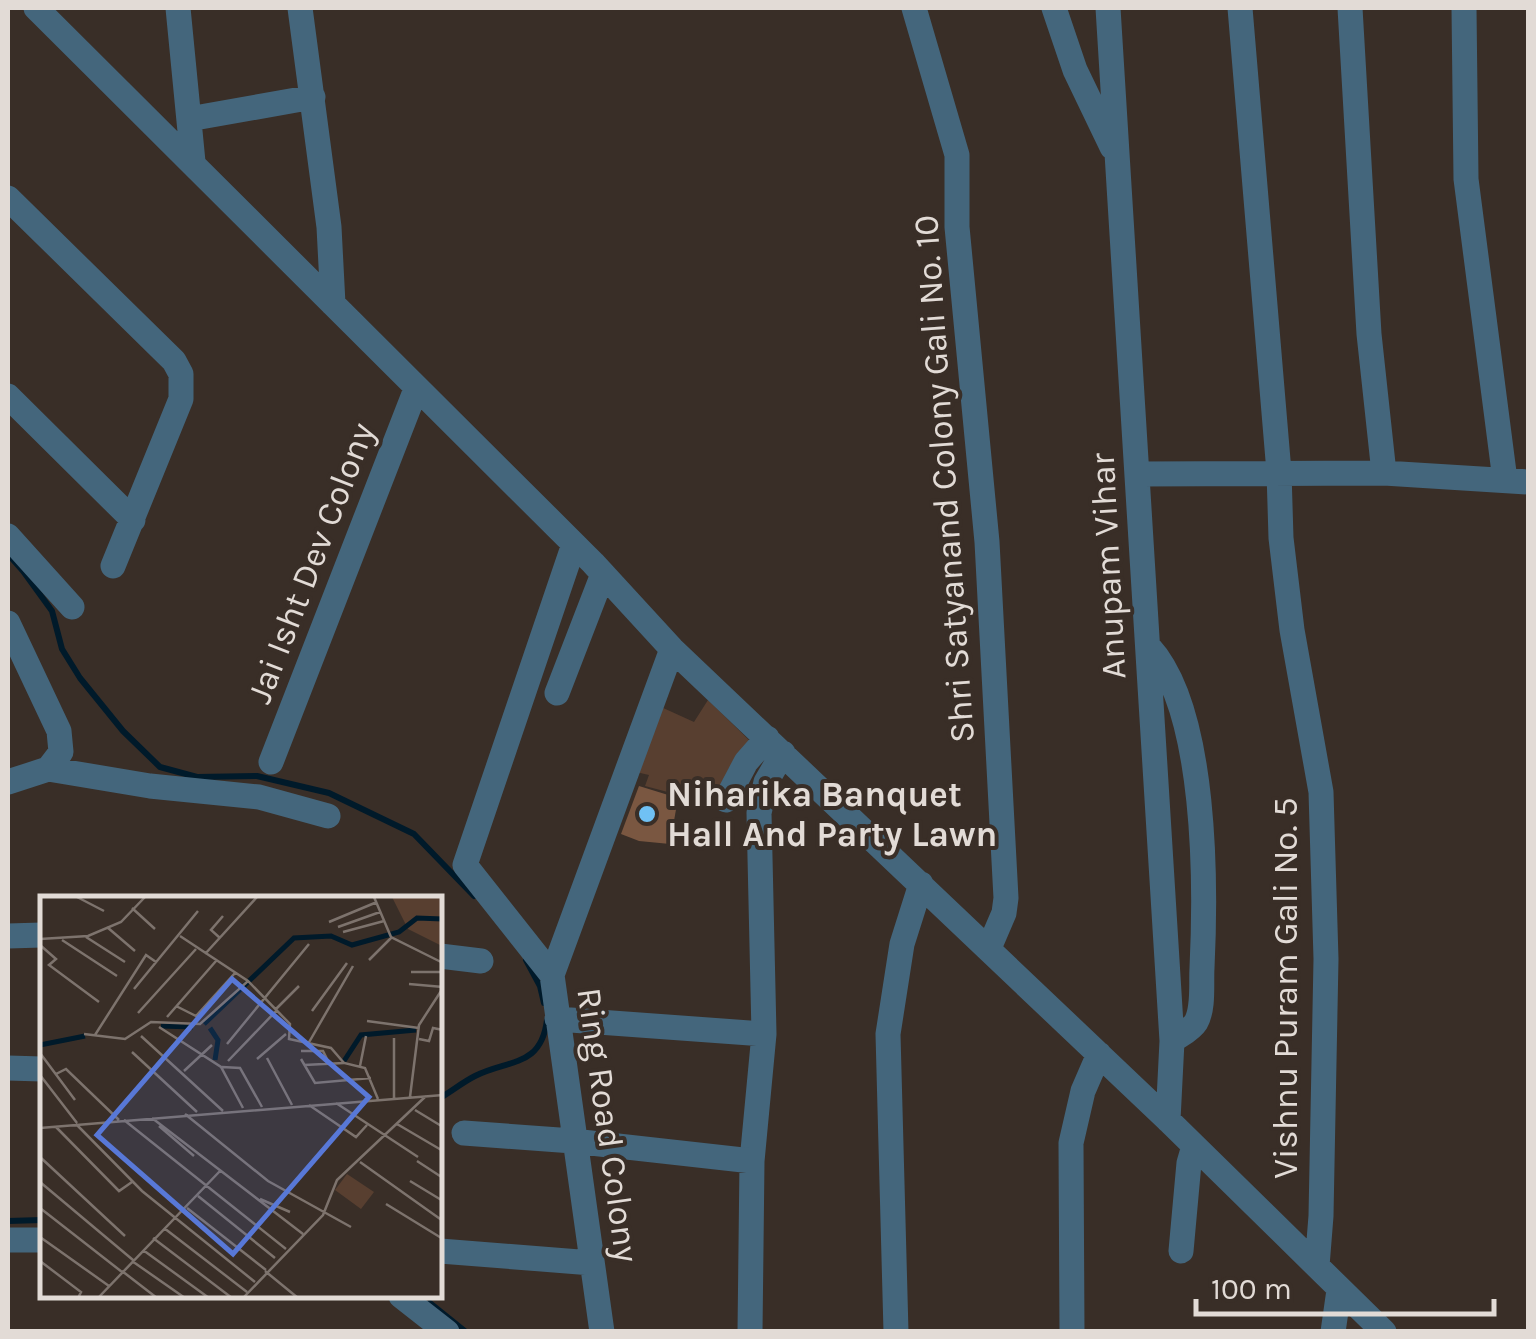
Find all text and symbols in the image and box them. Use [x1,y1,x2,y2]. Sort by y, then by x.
street label: Shri Satyanand Colony Gali No. 10 [905,214,983,744]
street label: Jai Isht Dev Colony [239,417,383,709]
street label: Anupam Vihar [1082,452,1134,680]
place label: Niharika Banquet Hall And Party Lawn [667,774,997,856]
street label: Vishnu Puram Gali No. 5 [1265,797,1306,1179]
marker: Niharika Banquet Hall And Party Lawn [636,803,658,825]
inset map [40,896,442,1299]
street label: Ring Road Colony [568,985,648,1265]
scale bar [1196,1254,1494,1316]
text: 100 m [1211,1271,1292,1307]

